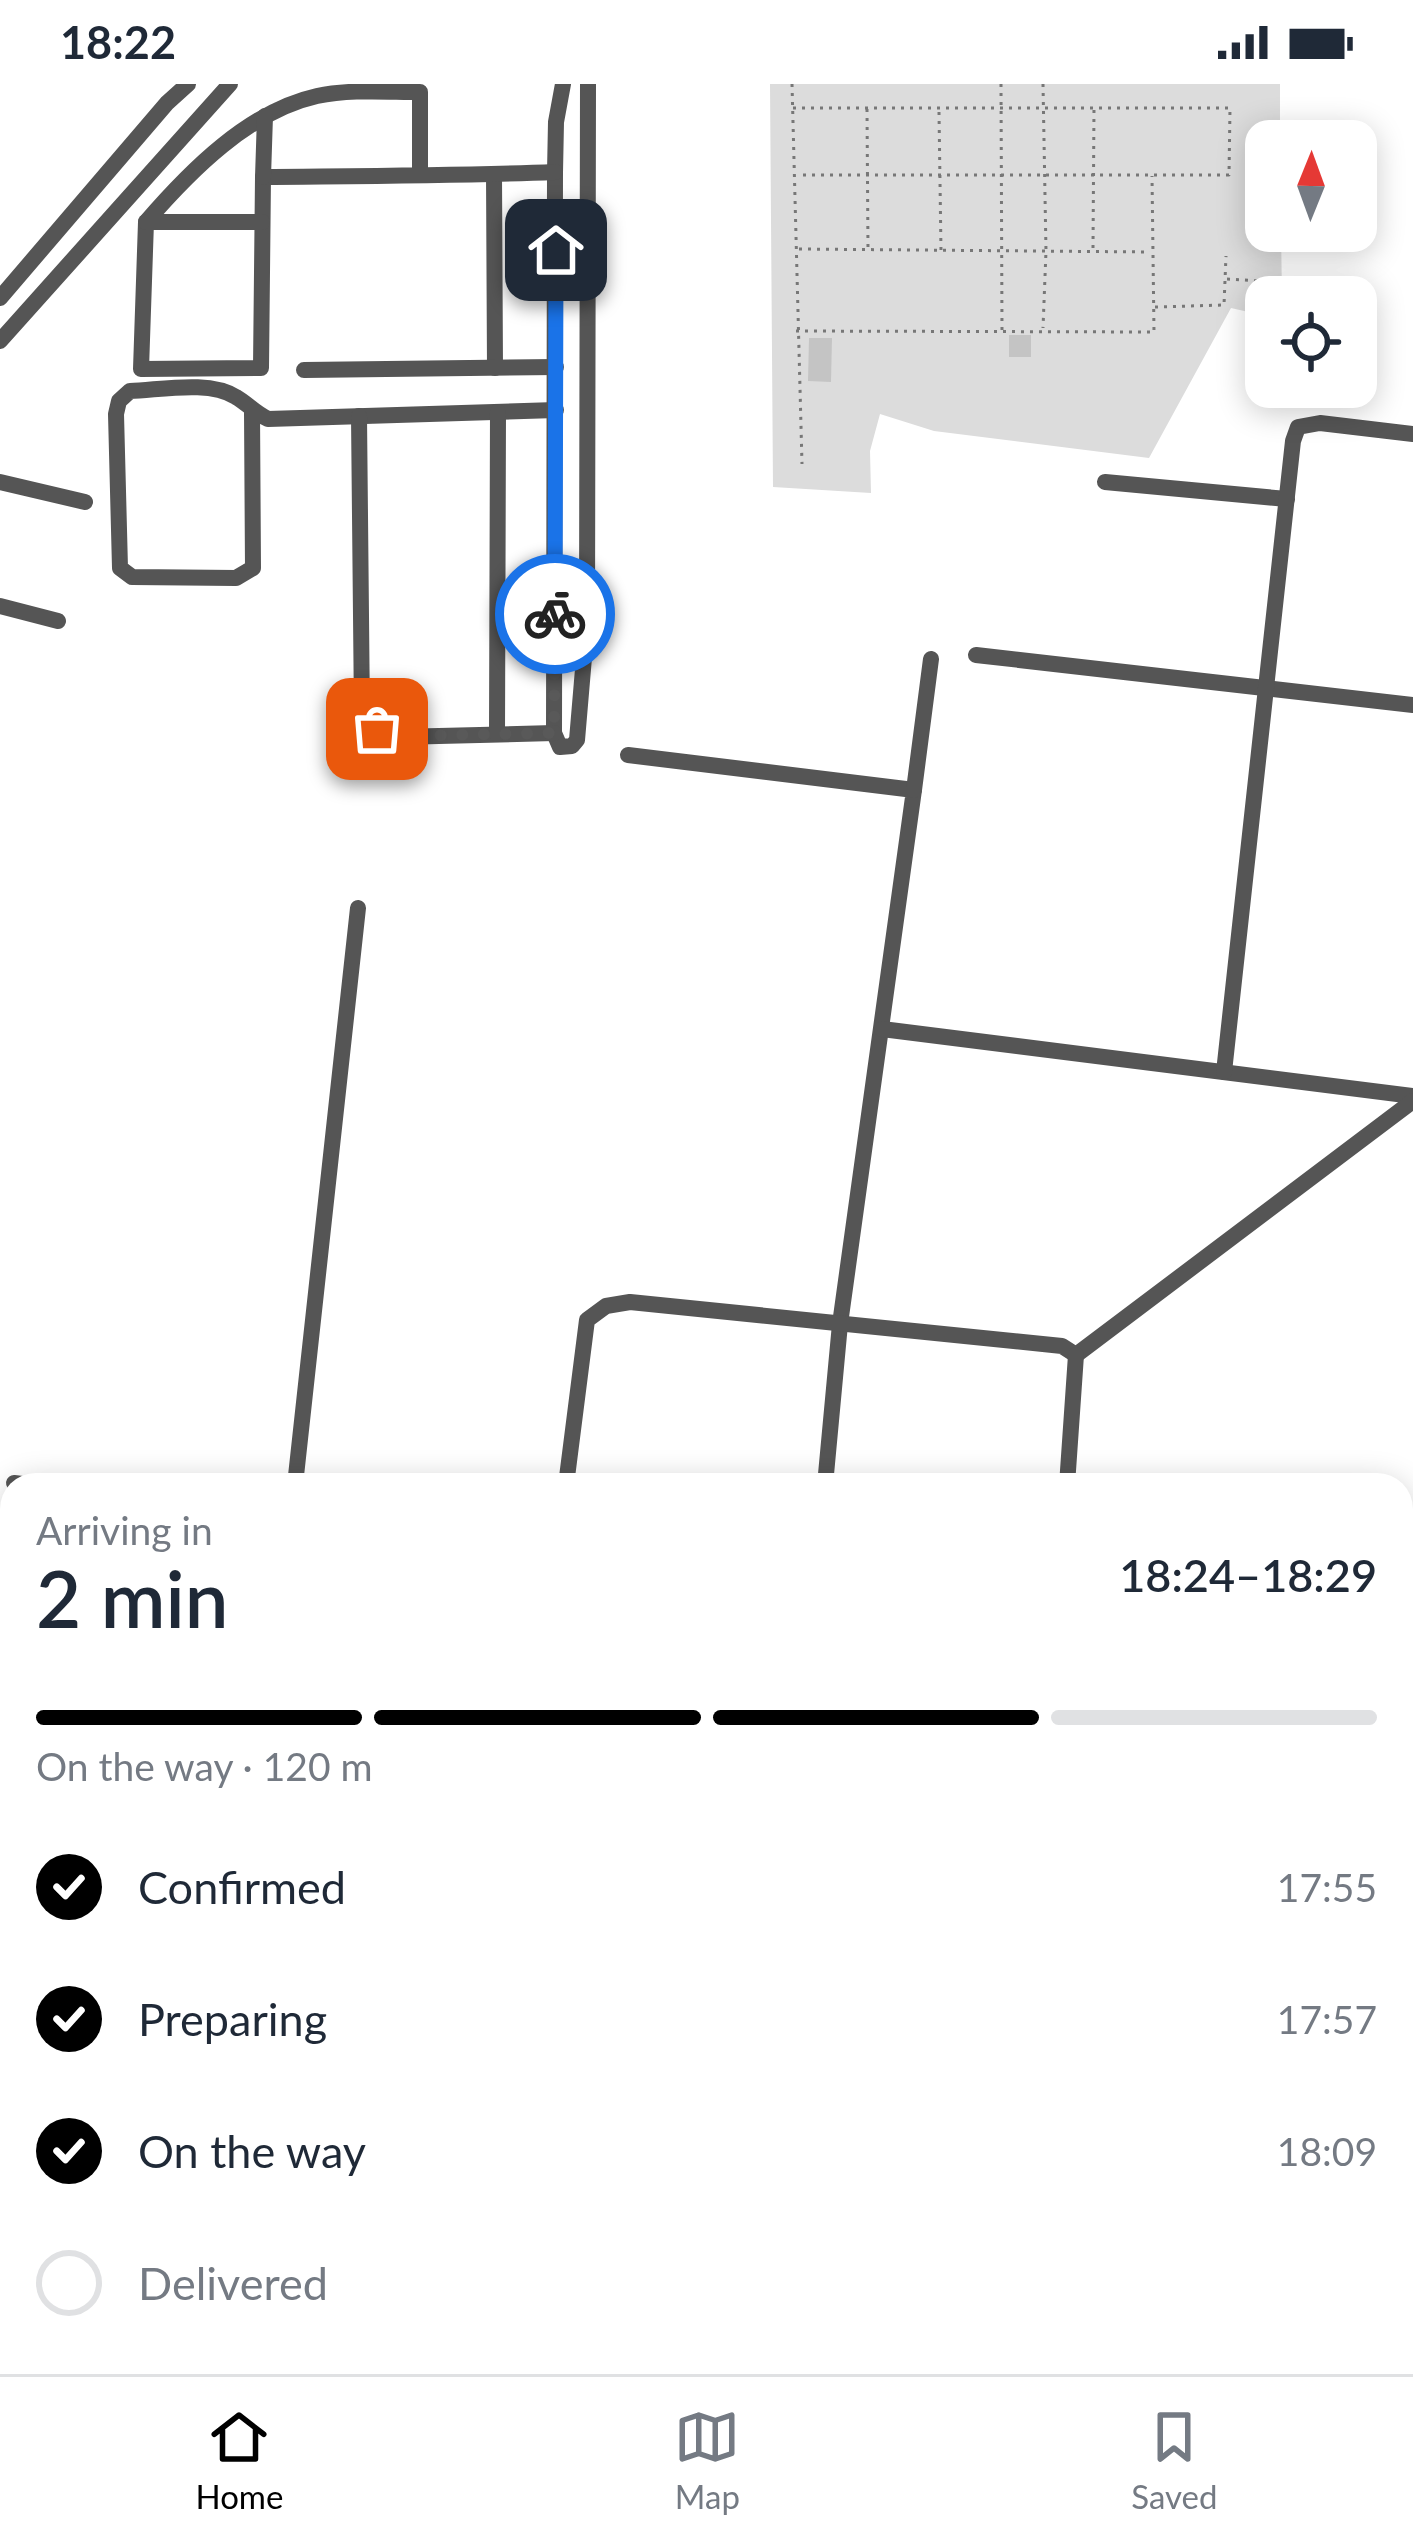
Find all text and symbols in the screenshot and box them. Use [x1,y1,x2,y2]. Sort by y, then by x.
text: 18:22 [60,15,176,69]
north arrow [1245,120,1377,252]
map controls [1245,120,1377,408]
pin [505,199,607,301]
icon: home [523,217,589,283]
button: locate [1245,276,1377,408]
courier [495,554,615,674]
icon: bike [522,581,588,647]
pin [326,678,428,780]
icon: bag [344,696,410,762]
text: Arriving in [36,1507,213,1553]
text: 18:24–18:29 [1119,1548,1377,1602]
text: 2 min [36,1551,229,1645]
text: On the way · 120 m [36,1743,373,1789]
icon: check [36,1854,102,1920]
text: Confirmed [138,1860,346,1914]
text: 17:55 [1277,1864,1377,1910]
icon: check [36,1986,102,2052]
text: Preparing [138,1992,327,2046]
text: 17:57 [1277,1996,1377,2042]
icon: check [36,2118,102,2184]
text: On the way [138,2124,366,2178]
text: 18:09 [1277,2128,1377,2174]
text: Delivered [138,2256,328,2310]
tab: Home [195,2404,283,2516]
tab: Map [674,2404,740,2516]
tab: Saved [1131,2404,1218,2516]

